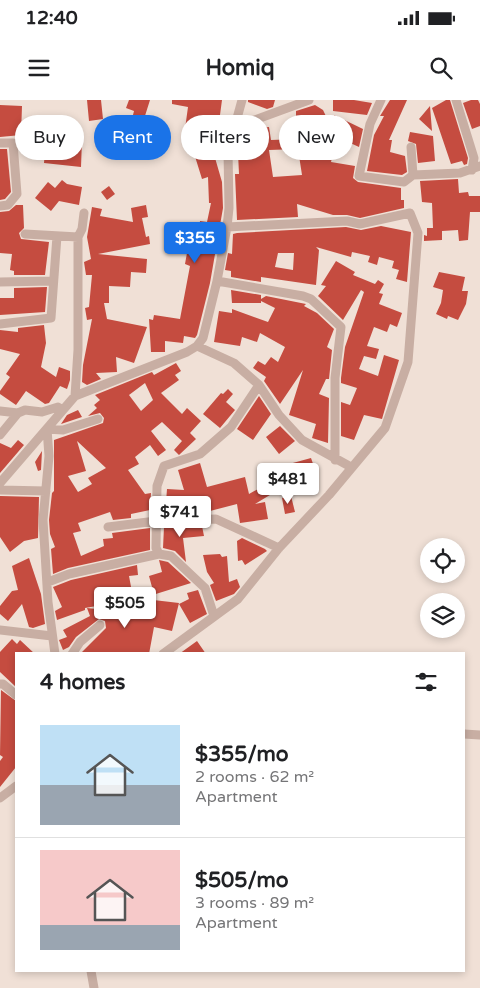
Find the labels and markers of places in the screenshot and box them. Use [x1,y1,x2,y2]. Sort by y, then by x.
pin: $355 [165,221,225,264]
pin: $481 [258,462,318,505]
pin: $741 [150,496,210,538]
pin: $505 [95,586,155,629]

